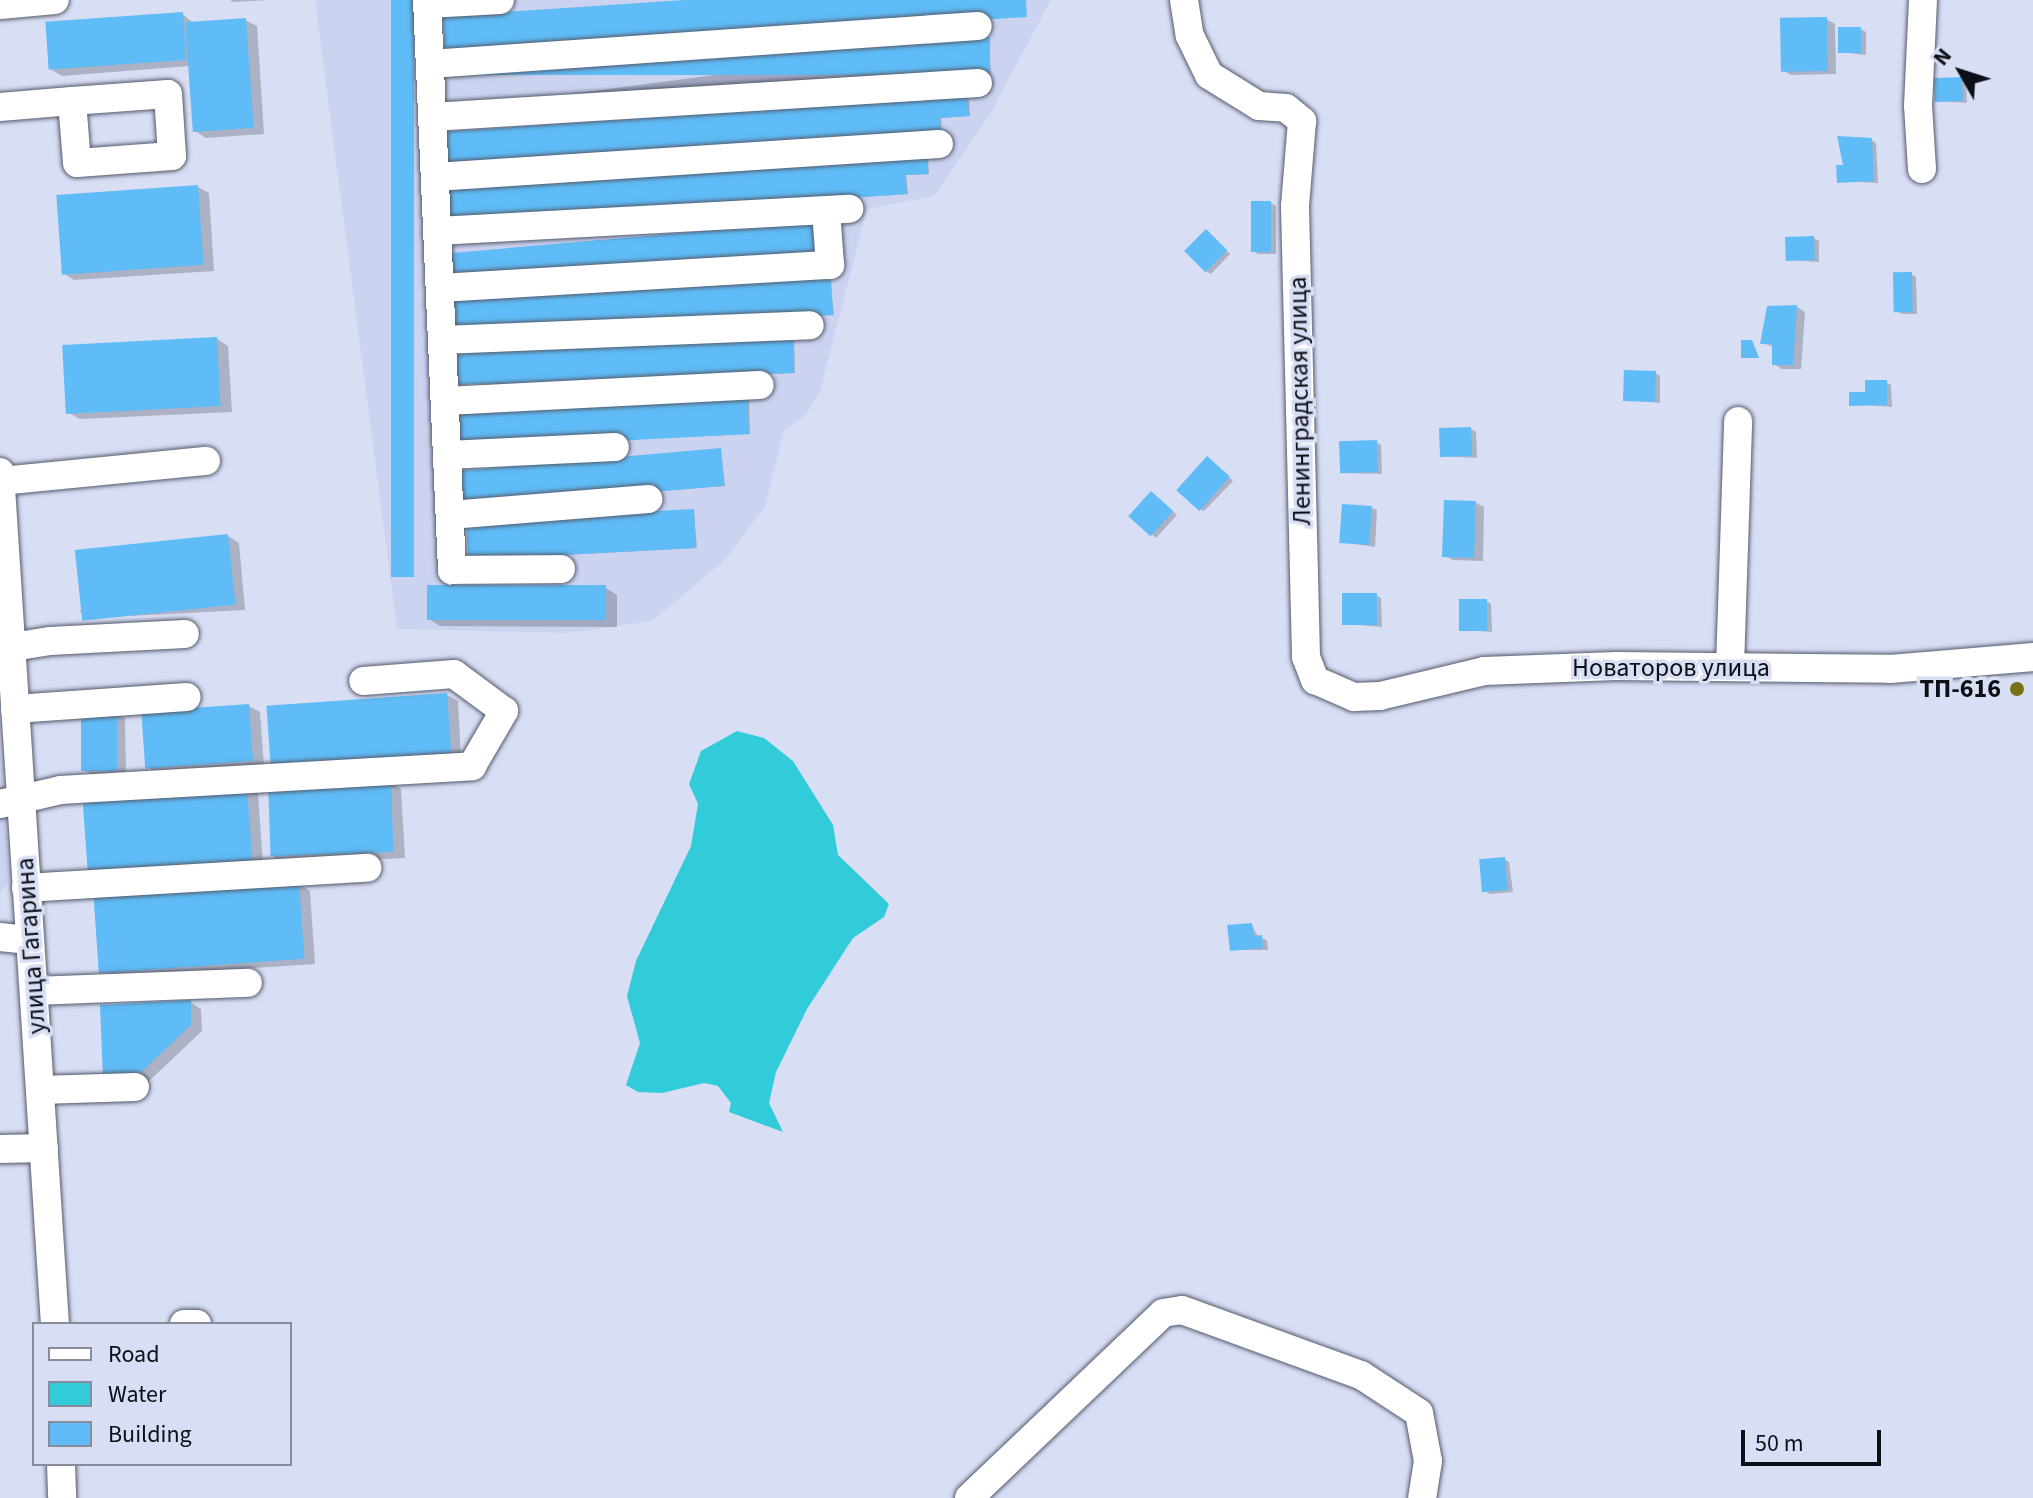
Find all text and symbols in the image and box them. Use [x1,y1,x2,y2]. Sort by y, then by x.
north arrow [1921,32,2001,112]
text: N [1925,41,1959,73]
street label: Ленинградская улица [1282,276,1318,526]
street label: Новаторов улица [1572,652,1770,684]
place label: ТП-616 [1919,673,2001,705]
marker: ТП-616 [2008,680,2026,698]
street label: улица Гагарина [9,857,53,1035]
legend [32,1322,292,1466]
text: Road [108,1337,160,1372]
text: Water [108,1377,166,1412]
scale bar [1745,1414,1885,1464]
text: Building [108,1417,192,1452]
text: 50 m [1755,1426,1804,1461]

